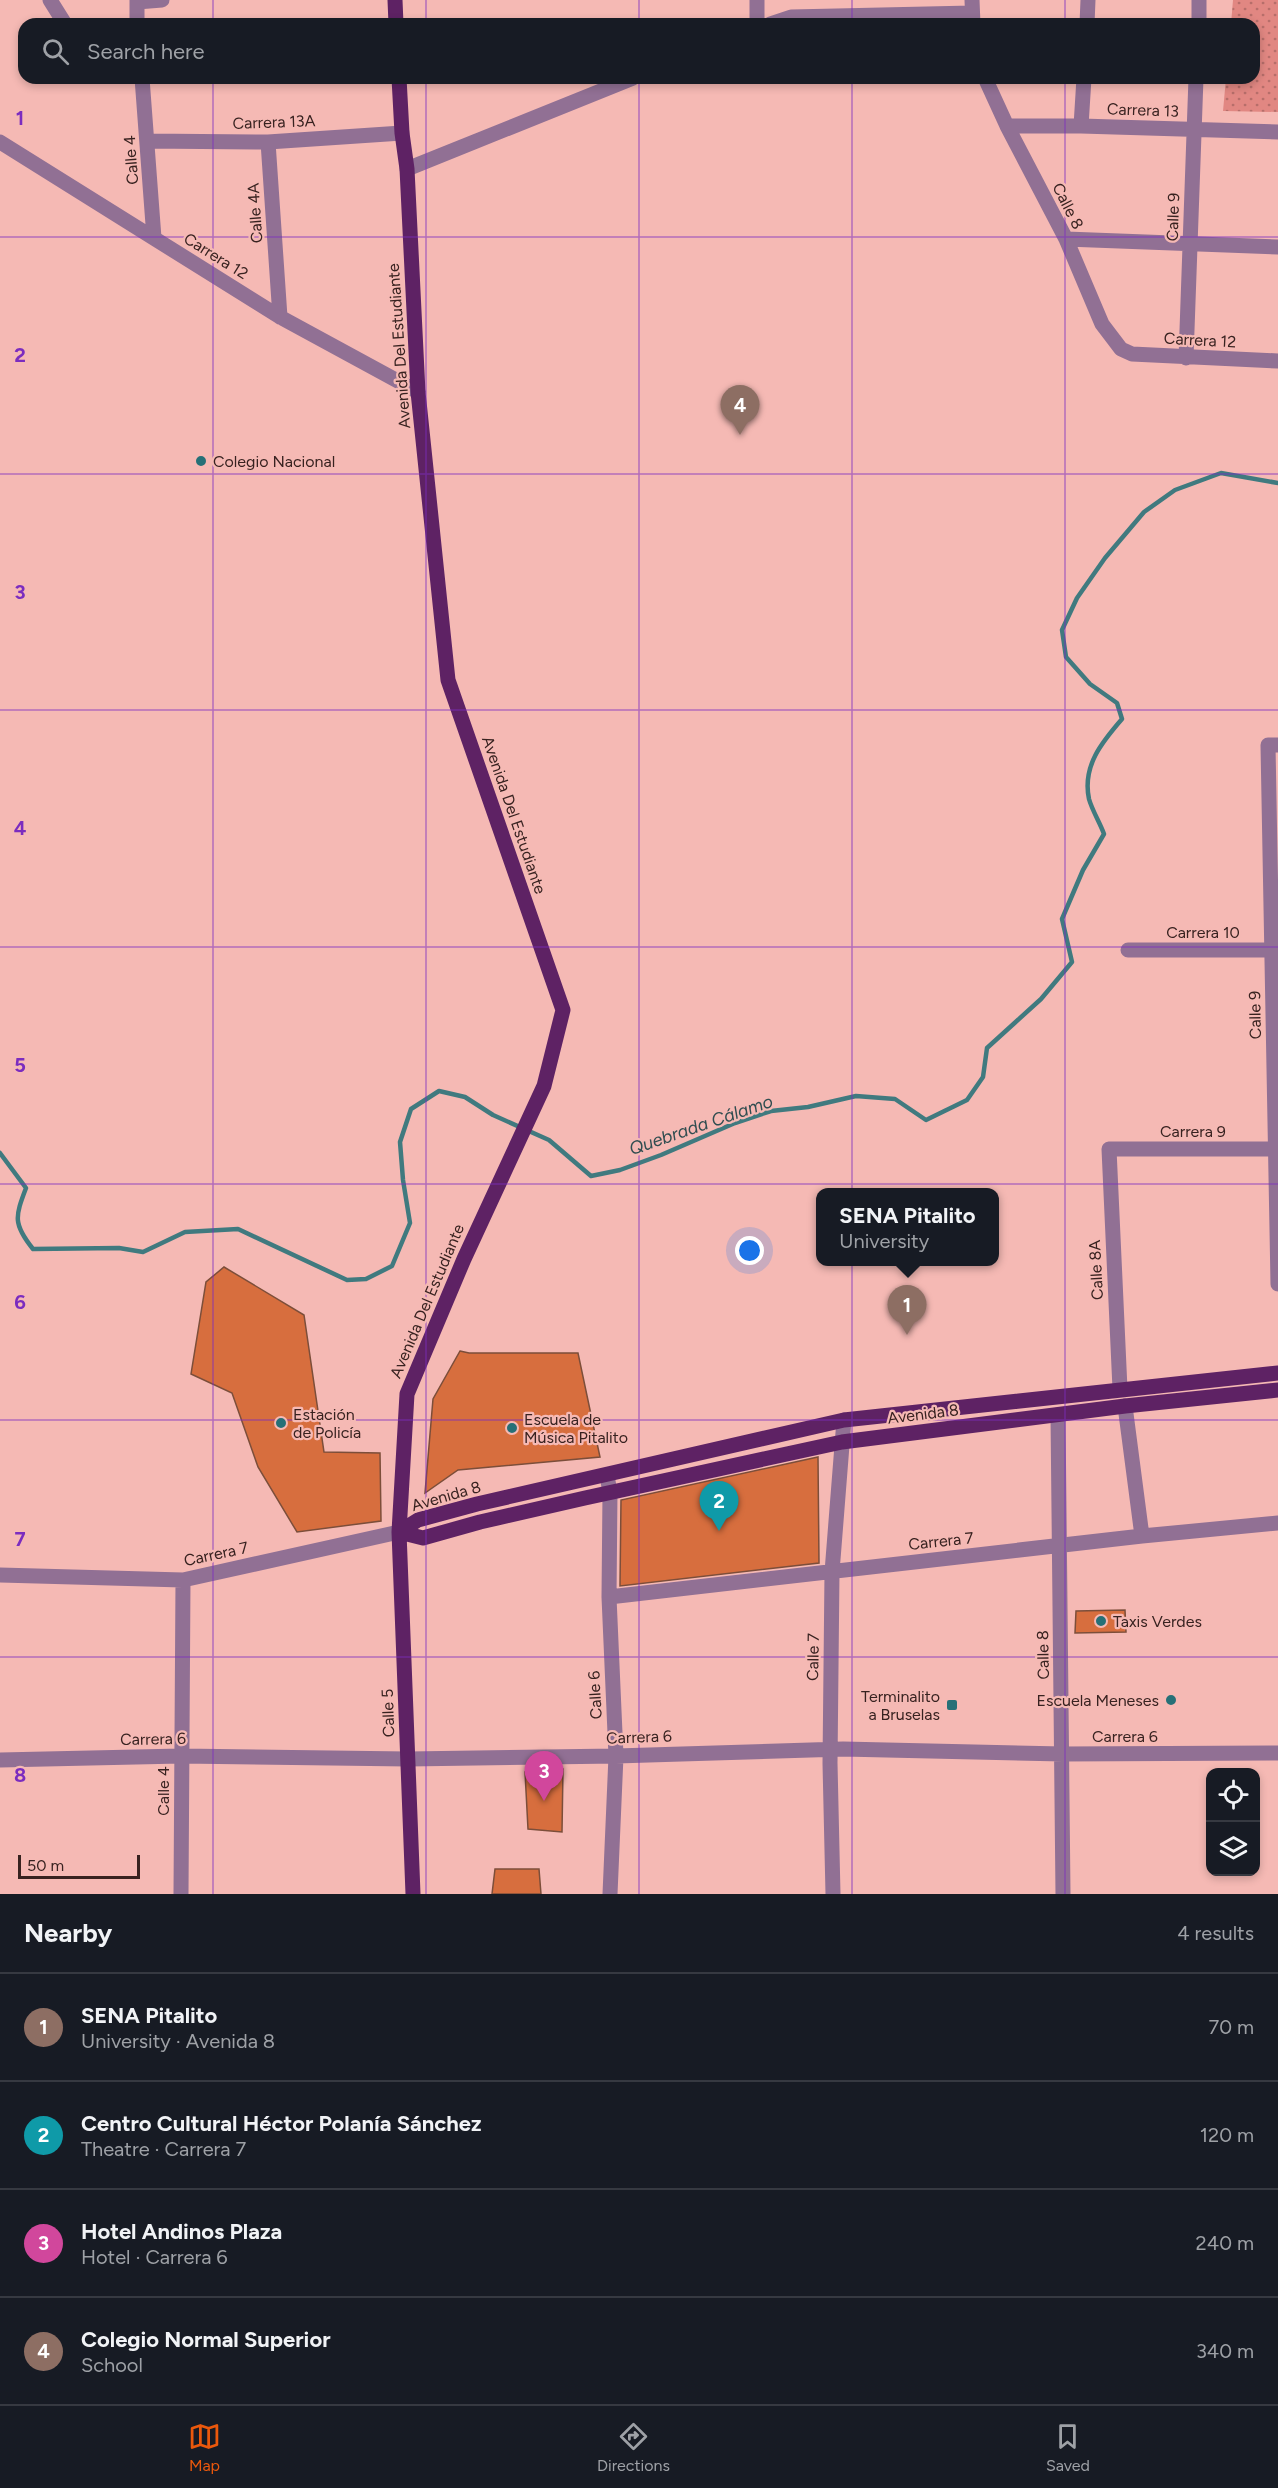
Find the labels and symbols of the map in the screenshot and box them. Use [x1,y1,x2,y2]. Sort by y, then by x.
street label: Carrera 13 [1107,99,1179,121]
text: 1 [16,106,24,130]
street label: Carrera 13A [232,111,316,133]
street label: Calle 4 [120,135,142,185]
street label: Calle 8 [1048,180,1088,232]
street label: Calle 4A [243,182,267,244]
street label: Calle 9 [1163,192,1183,242]
street label: Carrera 12 [180,229,252,283]
street label: Avenida Del Estudiante [384,262,414,429]
street label: Carrera 12 [1163,329,1237,351]
text: 2 [14,343,26,367]
pin: 4 [720,386,760,435]
place label: Colegio Nacional [213,452,335,471]
marker: Colegio Nacional [194,454,208,468]
text: 3 [14,580,26,604]
street label: Avenida Del Estudiante [478,734,550,897]
text: 4 [14,816,27,840]
street label: Carrera 10 [1166,923,1240,942]
street label: Calle 9 [1245,991,1265,1039]
text: 5 [14,1053,26,1077]
water label: Quebrada Cálamo [626,1090,776,1160]
street label: Carrera 9 [1160,1122,1226,1141]
street label: Avenida Del Estudiante [386,1221,468,1381]
your location [735,1236,764,1265]
street label: Calle 8A [1085,1239,1107,1301]
pin: 1 [888,1286,926,1335]
text: 6 [14,1290,26,1314]
street label: Avenida 8 [886,1400,960,1428]
place label: Estación de Policía [293,1405,361,1442]
place label: Escuela de Música Pitalito [524,1410,628,1447]
marker: Estación de Policía [274,1416,288,1430]
marker: Escuela de Música Pitalito [505,1421,519,1435]
street label: Avenida 8 [409,1477,483,1515]
pin: 2 [700,1482,738,1531]
text: 7 [14,1527,26,1551]
street label: Carrera 7 [907,1528,975,1554]
street label: Carrera 7 [182,1538,250,1570]
place label: Taxis Verdes [1113,1612,1202,1631]
marker: Taxis Verdes [1094,1614,1108,1628]
street label: Calle 8 [1033,1630,1053,1680]
street label: Calle 7 [803,1632,823,1681]
street label: Calle 6 [584,1670,606,1720]
place label: Terminalito a Bruselas [861,1687,940,1724]
street label: Calle 5 [378,1688,398,1738]
place label: Escuela Meneses [1037,1691,1159,1710]
marker: Escuela Meneses [1164,1693,1178,1707]
marker: Terminalito a Bruselas [945,1698,959,1712]
street label: Carrera 6 [606,1726,672,1748]
street label: Carrera 6 [1092,1727,1158,1746]
street label: Carrera 6 [120,1729,186,1749]
pin: 3 [524,1752,564,1801]
text: 8 [14,1763,26,1787]
street label: Calle 4 [154,1766,173,1816]
scale bar [18,1852,140,1880]

